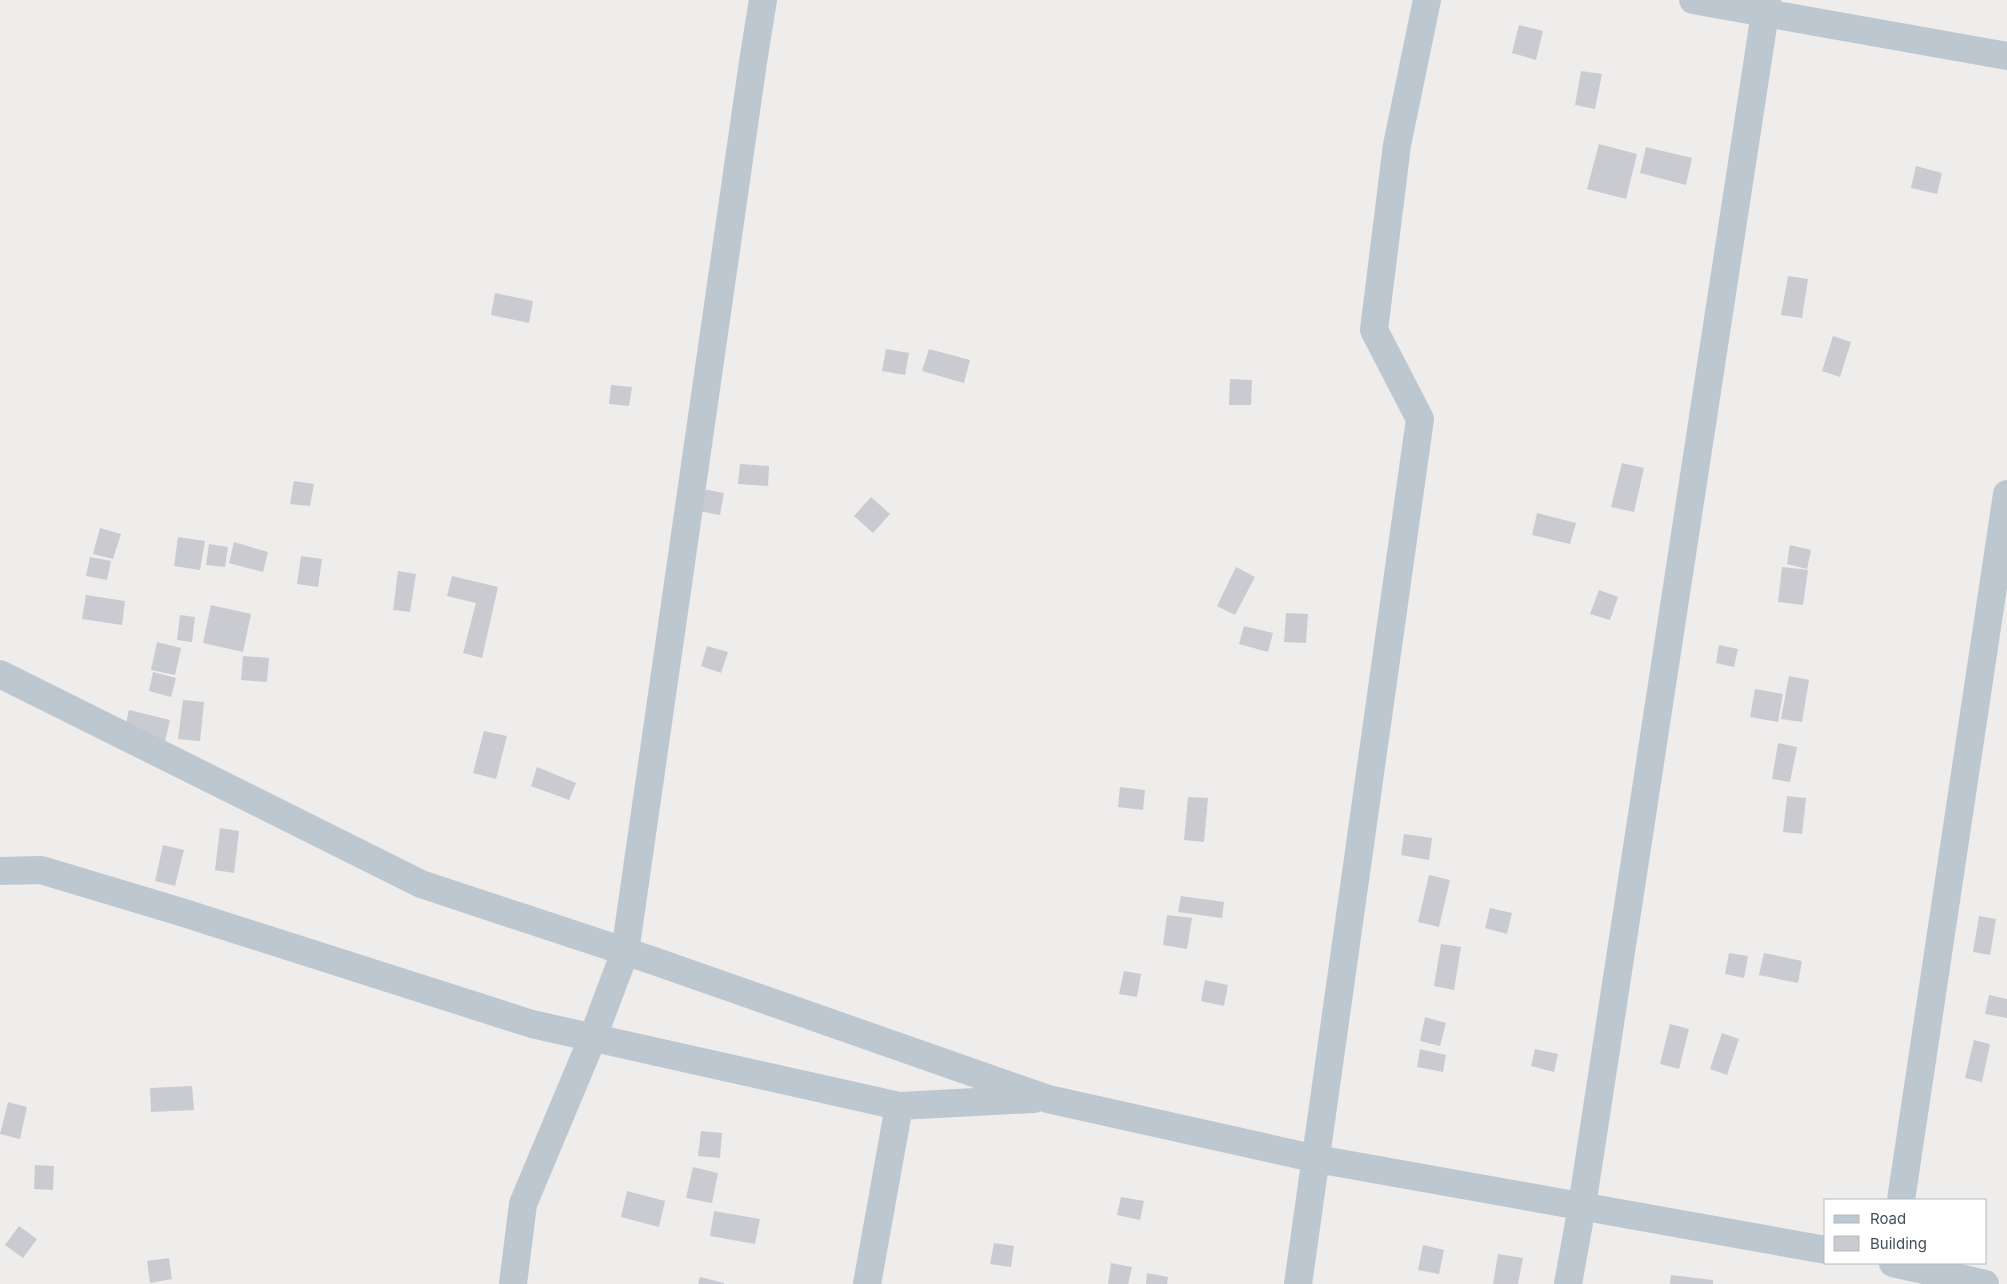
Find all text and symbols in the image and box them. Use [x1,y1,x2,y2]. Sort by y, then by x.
legend [1824,1199,1987,1264]
text: Road [1870,1209,1906,1228]
text: Building [1870,1234,1927,1253]

